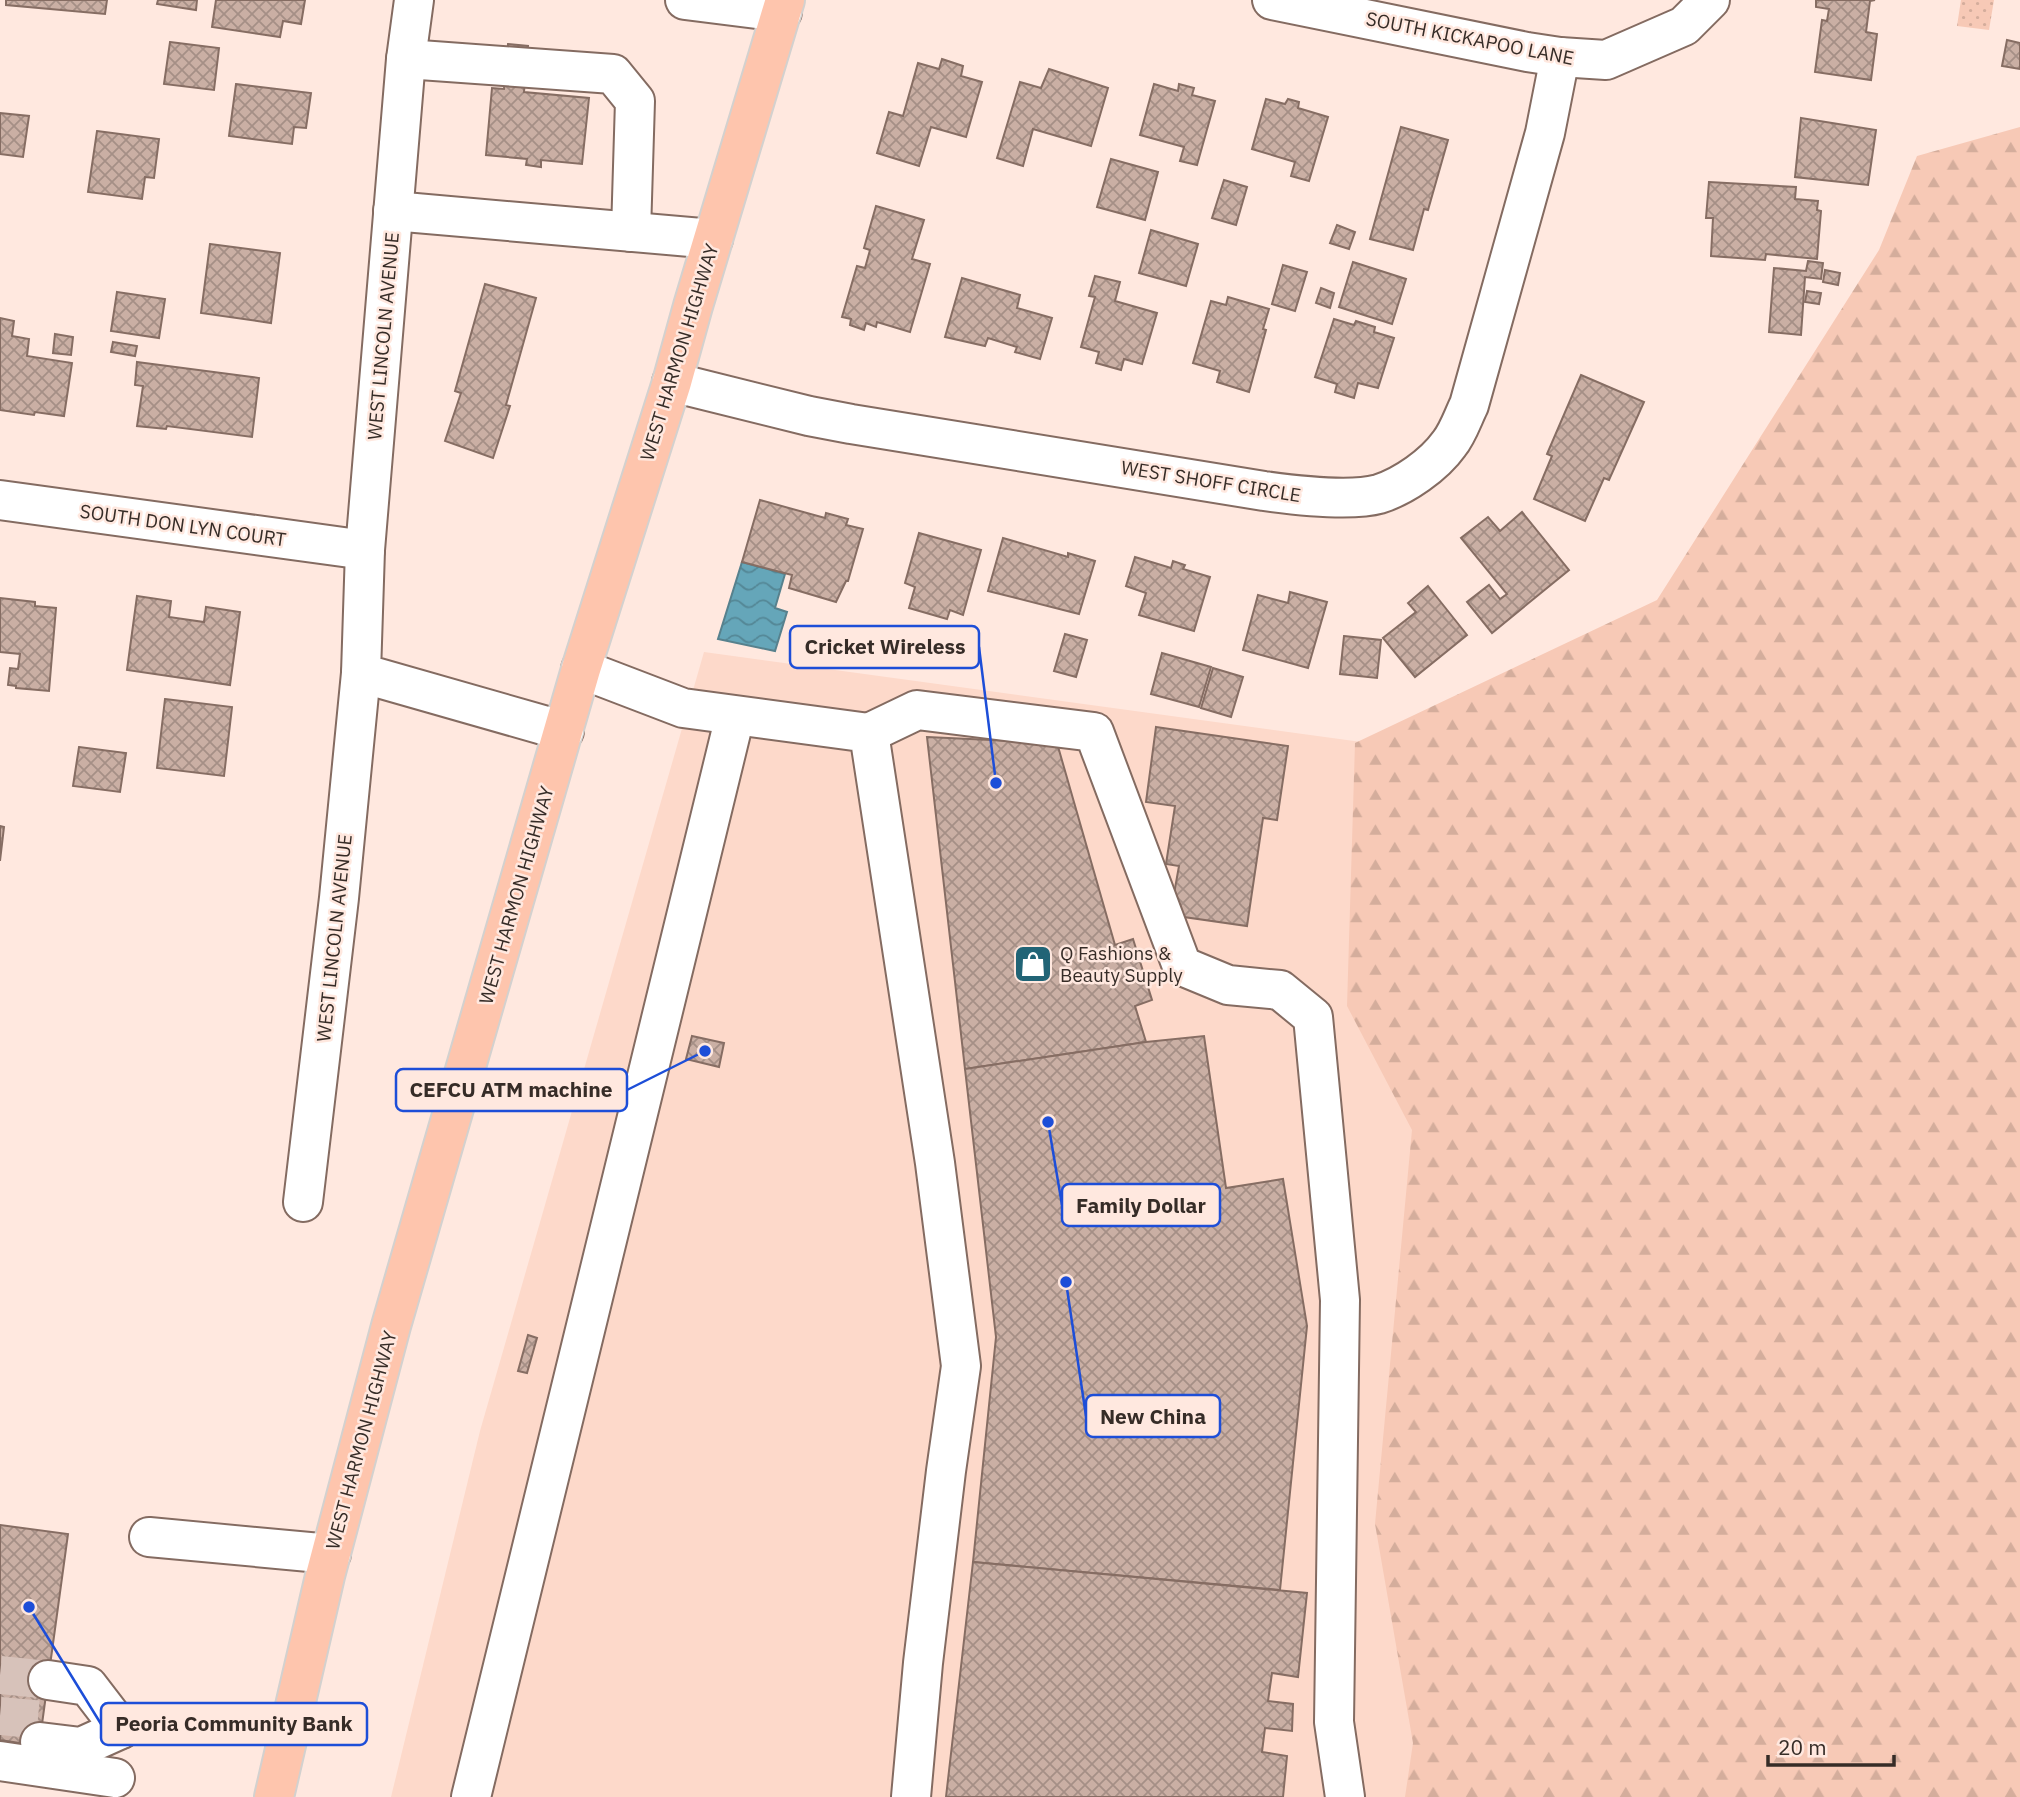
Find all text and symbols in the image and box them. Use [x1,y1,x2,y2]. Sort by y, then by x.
street label: SOUTH KICKAPOO LANE [1364,6,1576,70]
street label: WEST LINCOLN AVENUE [362,231,404,441]
street label: WEST HARMON HIGHWAY [635,240,724,463]
street label: WEST SHOFF CIRCLE [1119,455,1303,507]
street label: SOUTH DON LYN COURT [78,499,288,551]
callout: Cricket Wireless [790,626,979,668]
text: Cricket Wireless [804,632,966,660]
street label: WEST HARMON HIGHWAY [473,783,559,1007]
street label: WEST LINCOLN AVENUE [311,833,357,1043]
place label: Q Fashions & Beauty Supply [1060,941,1183,987]
shop icon: Q Fashions & Beauty Supply [1012,943,1054,985]
callout: CEFCU ATM machine [396,1069,627,1111]
text: CEFCU ATM machine [409,1075,613,1103]
callout: Family Dollar [1062,1184,1220,1226]
text: Family Dollar [1076,1191,1207,1219]
street label: WEST HARMON HIGHWAY [320,1327,402,1552]
callout: New China [1086,1395,1220,1437]
text: New China [1100,1402,1206,1430]
callout: Peoria Community Bank [101,1703,367,1745]
text: Peoria Community Bank [115,1709,354,1737]
scale bar [1768,1724,1894,1768]
text: 20 m [1778,1733,1827,1761]

